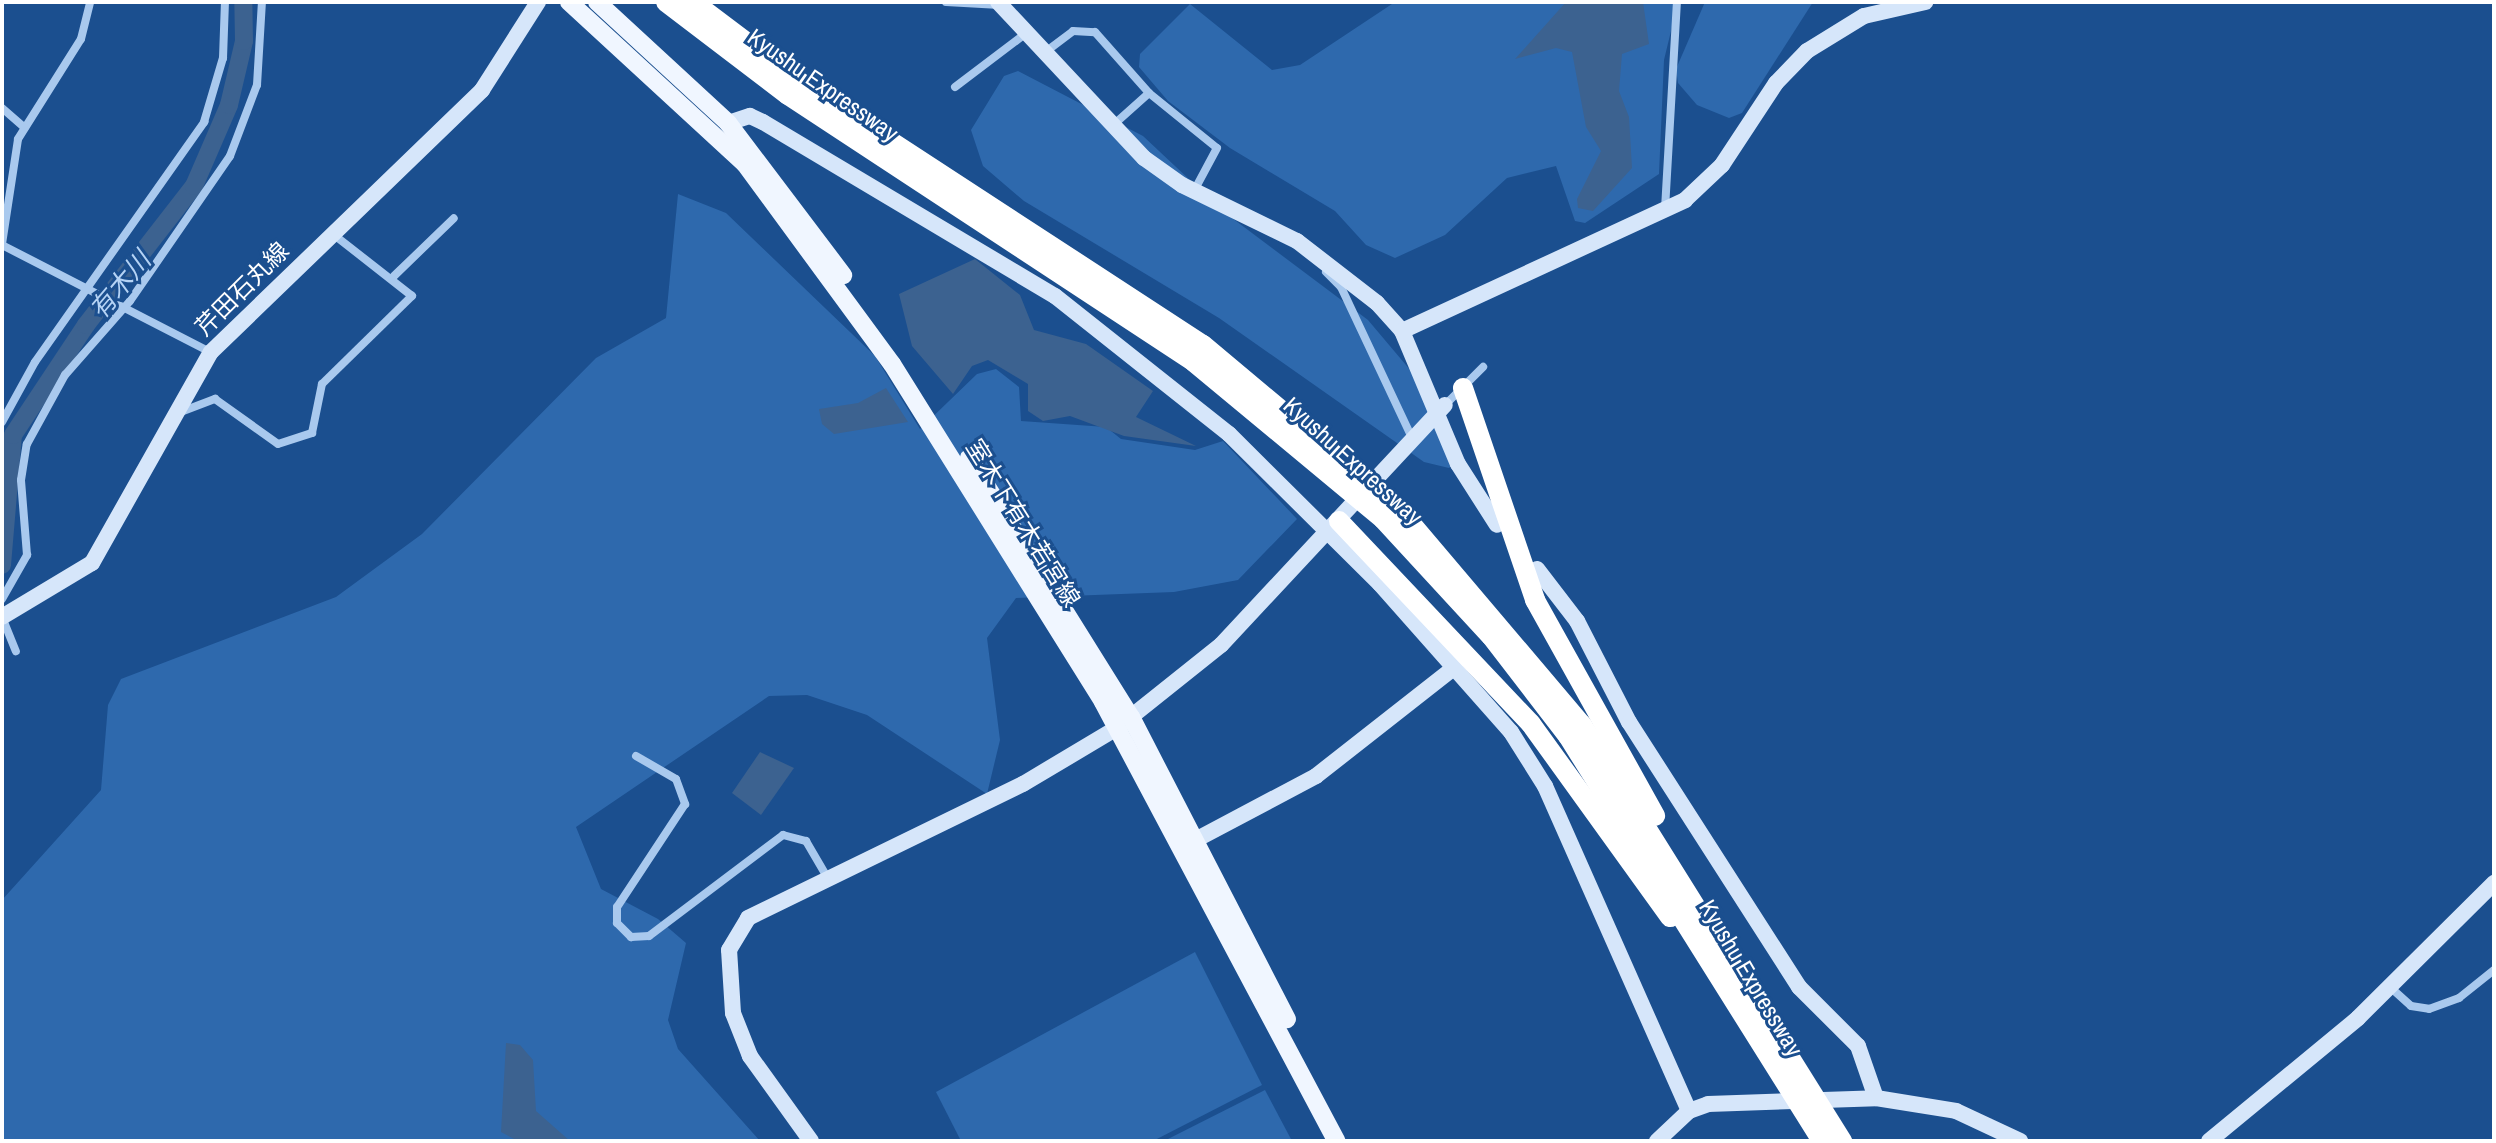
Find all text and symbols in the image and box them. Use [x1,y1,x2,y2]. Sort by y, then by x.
street label: Kyushu Expressway [742,22,904,148]
street label: 芹田石丸線 [189,236,295,342]
water label: 有木川 [83,245,157,325]
street label: Kyushu Expressway [1278,391,1428,531]
street label: 室木下有木若宮線 [960,434,1086,612]
street label: Kyushu Expressway [1693,895,1809,1061]

